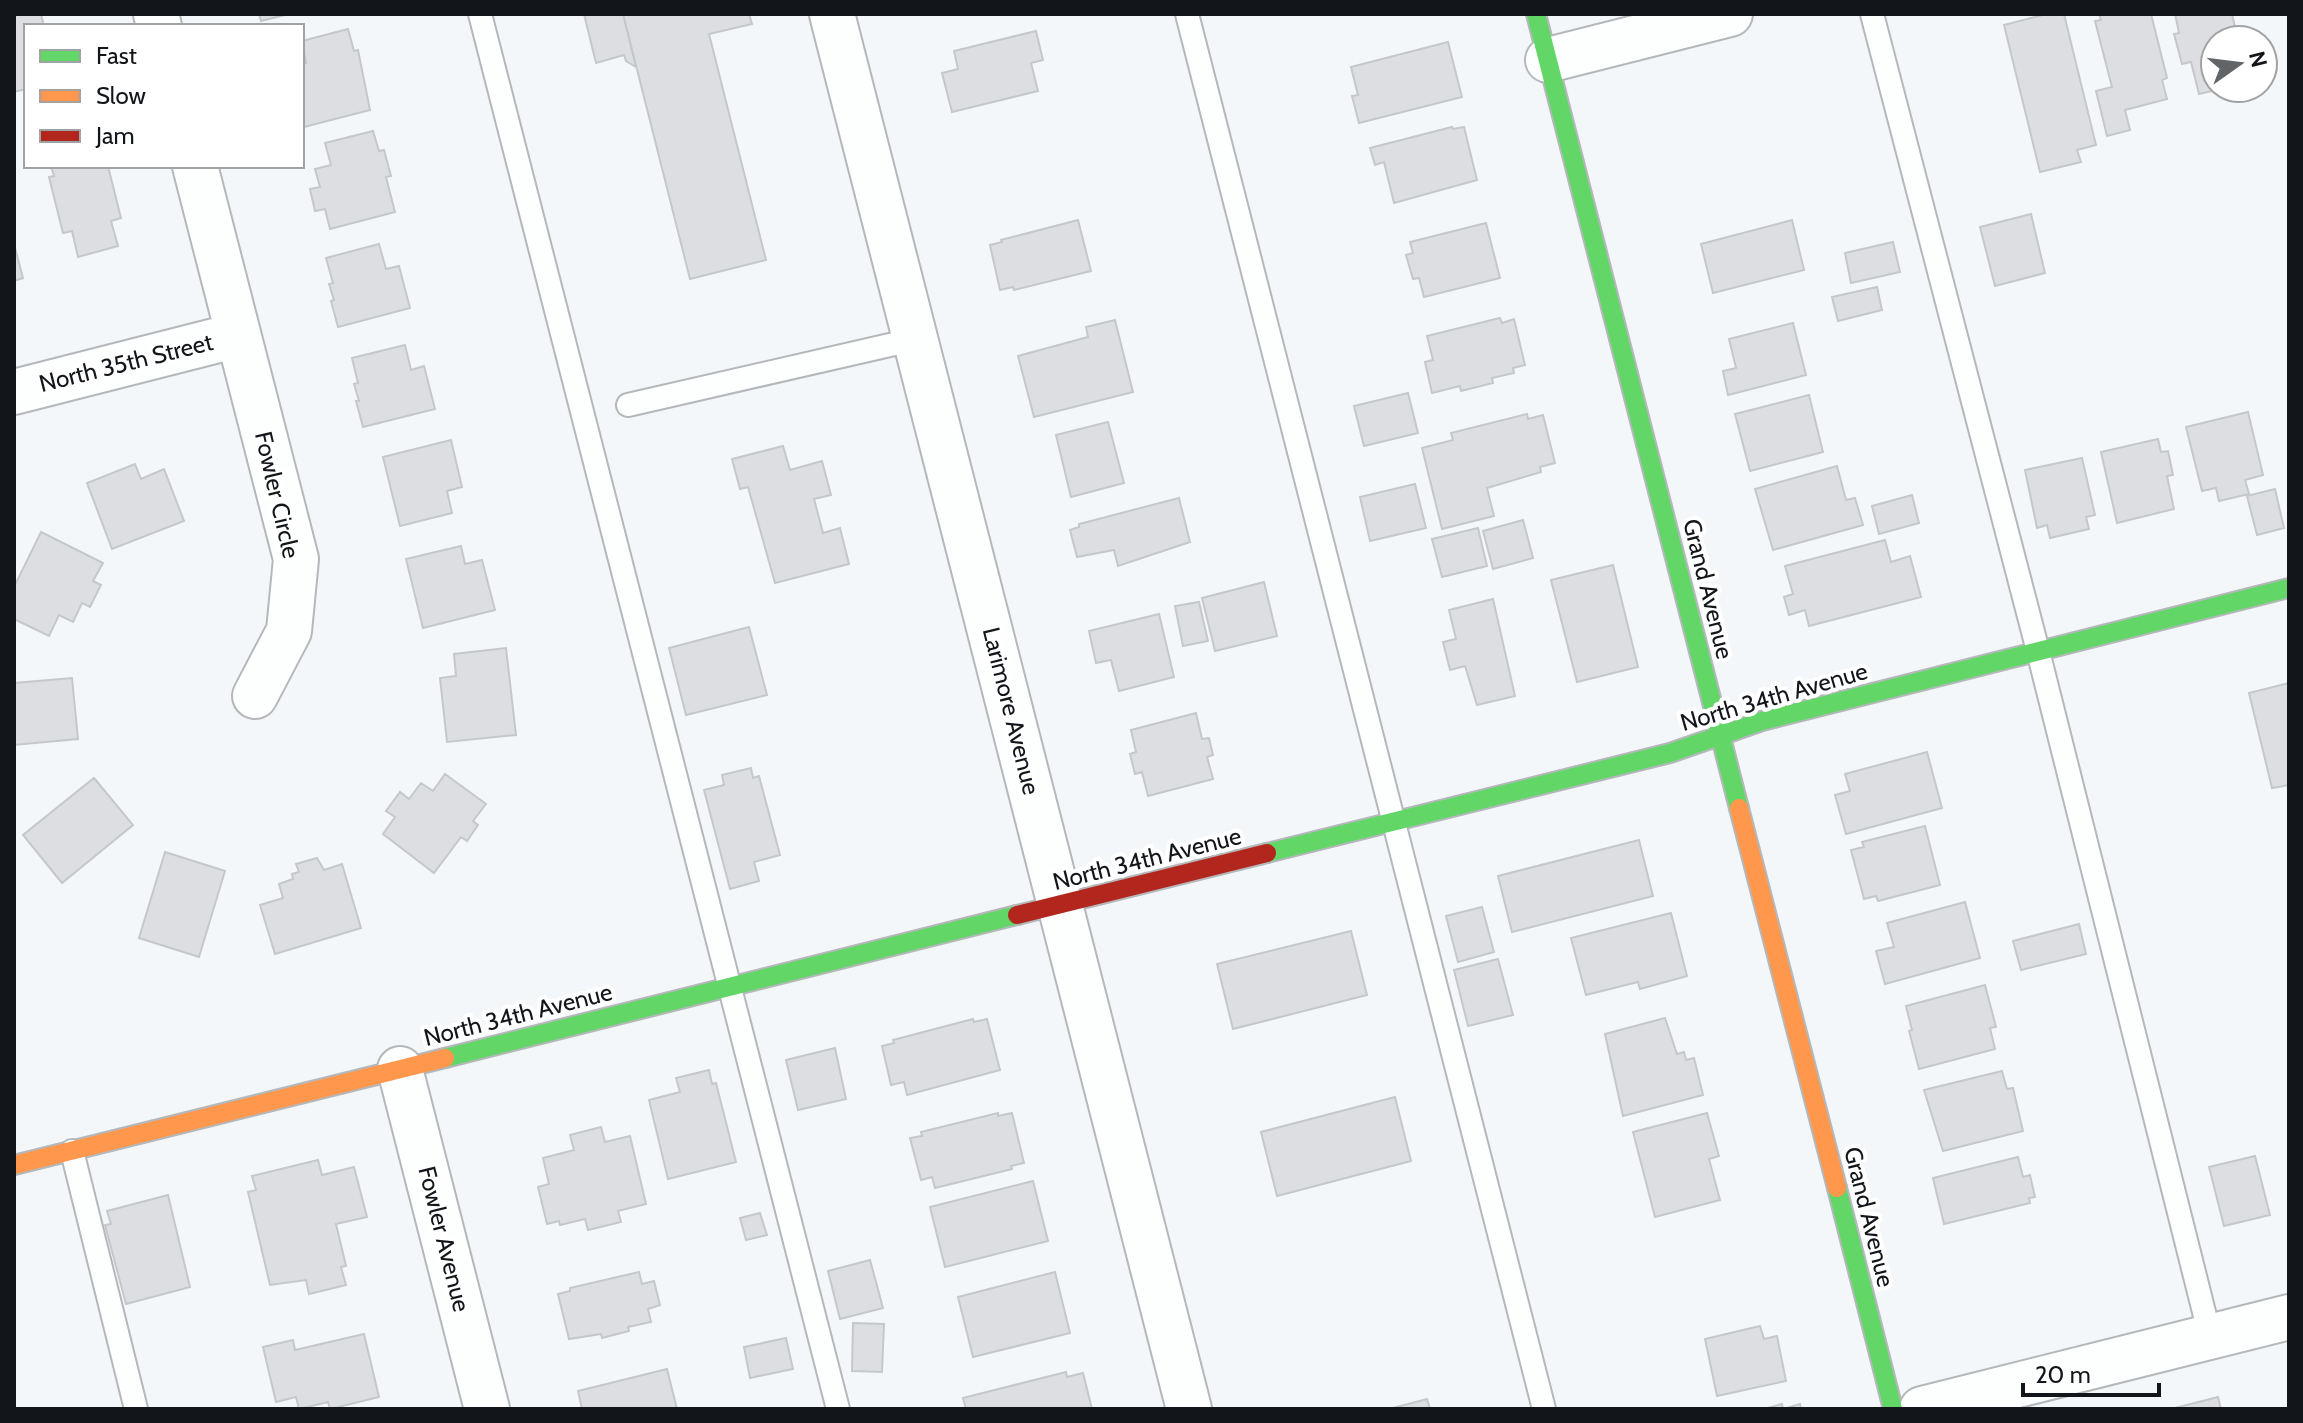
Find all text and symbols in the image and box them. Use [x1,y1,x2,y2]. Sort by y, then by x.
legend [24,24,304,168]
north arrow [2199,24,2279,104]
text: Fast [96,41,137,70]
text: N [2243,48,2273,70]
text: Slow [96,81,146,110]
text: Jam [95,121,134,150]
street label: North 35th Street [36,327,216,398]
street label: Fowler Circle [249,429,306,561]
street label: Grand Avenue [1677,516,1740,662]
street label: Larimore Avenue [977,624,1046,798]
street label: North 34th Avenue [1677,656,1871,737]
street label: North 34th Avenue [1050,821,1244,896]
street label: North 34th Avenue [421,977,615,1052]
street label: Grand Avenue [1838,1144,1901,1290]
street label: Fowler Avenue [412,1163,477,1315]
scale bar [2023,1347,2159,1397]
text: 20 m [2035,1360,2091,1389]

